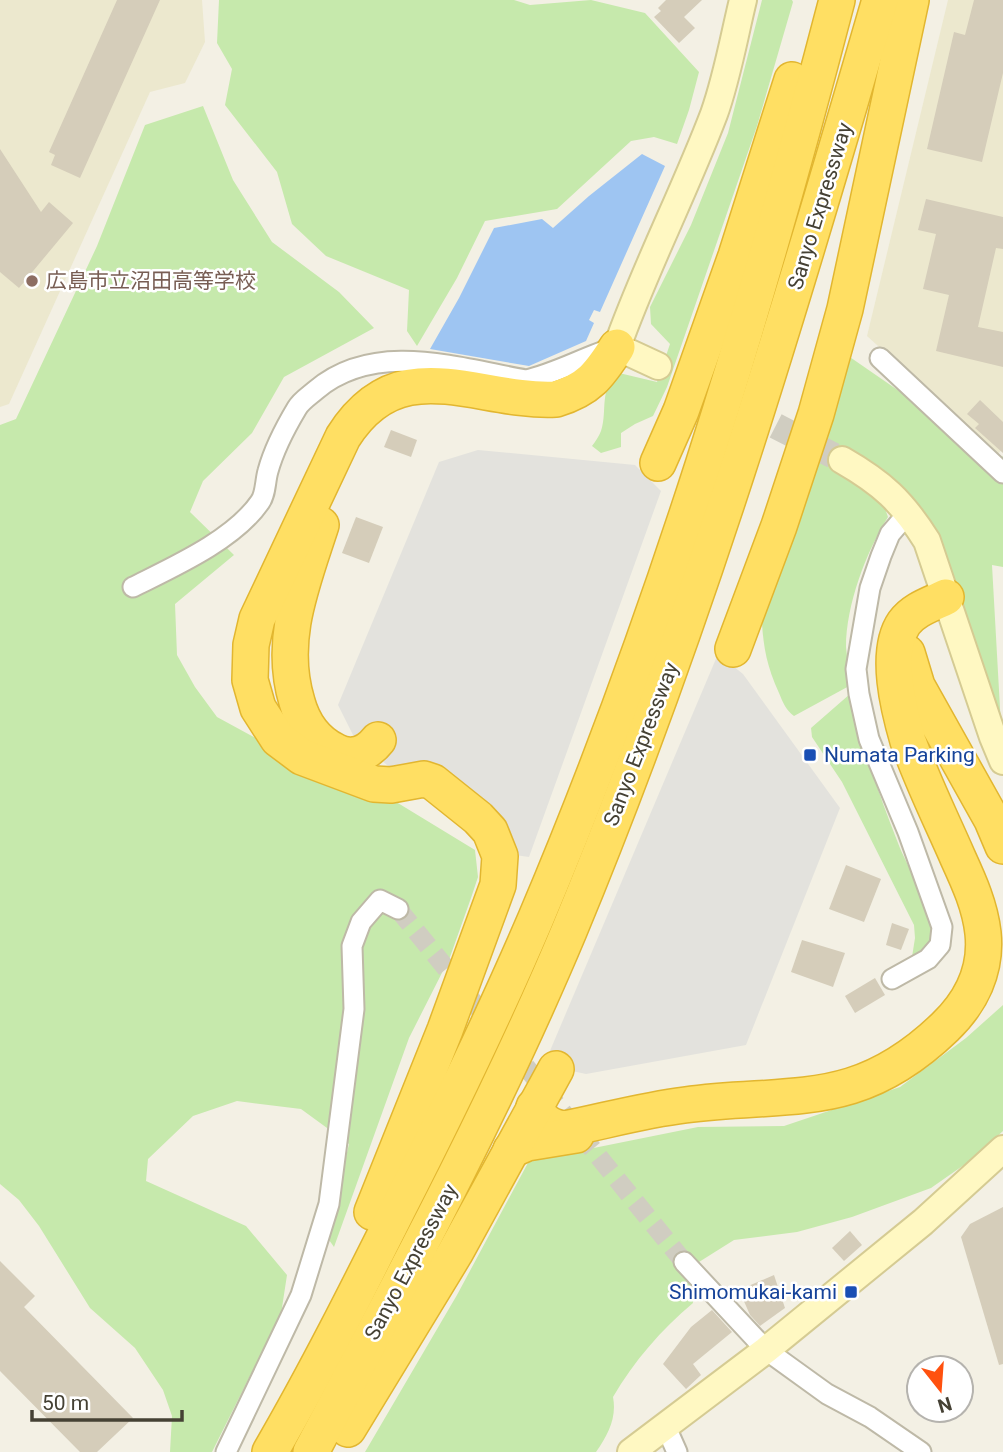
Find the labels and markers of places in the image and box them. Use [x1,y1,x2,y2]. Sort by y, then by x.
place label: 広島市立沼田高等学校 [46,269,256,293]
marker: 広島市立沼田高等学校 [24,273,40,289]
place label: Numata Parking [824,743,975,767]
marker: Numata Parking [802,747,818,763]
place label: Shimomukai-kami [669,1280,837,1304]
marker: Shimomukai-kami [843,1284,859,1300]

